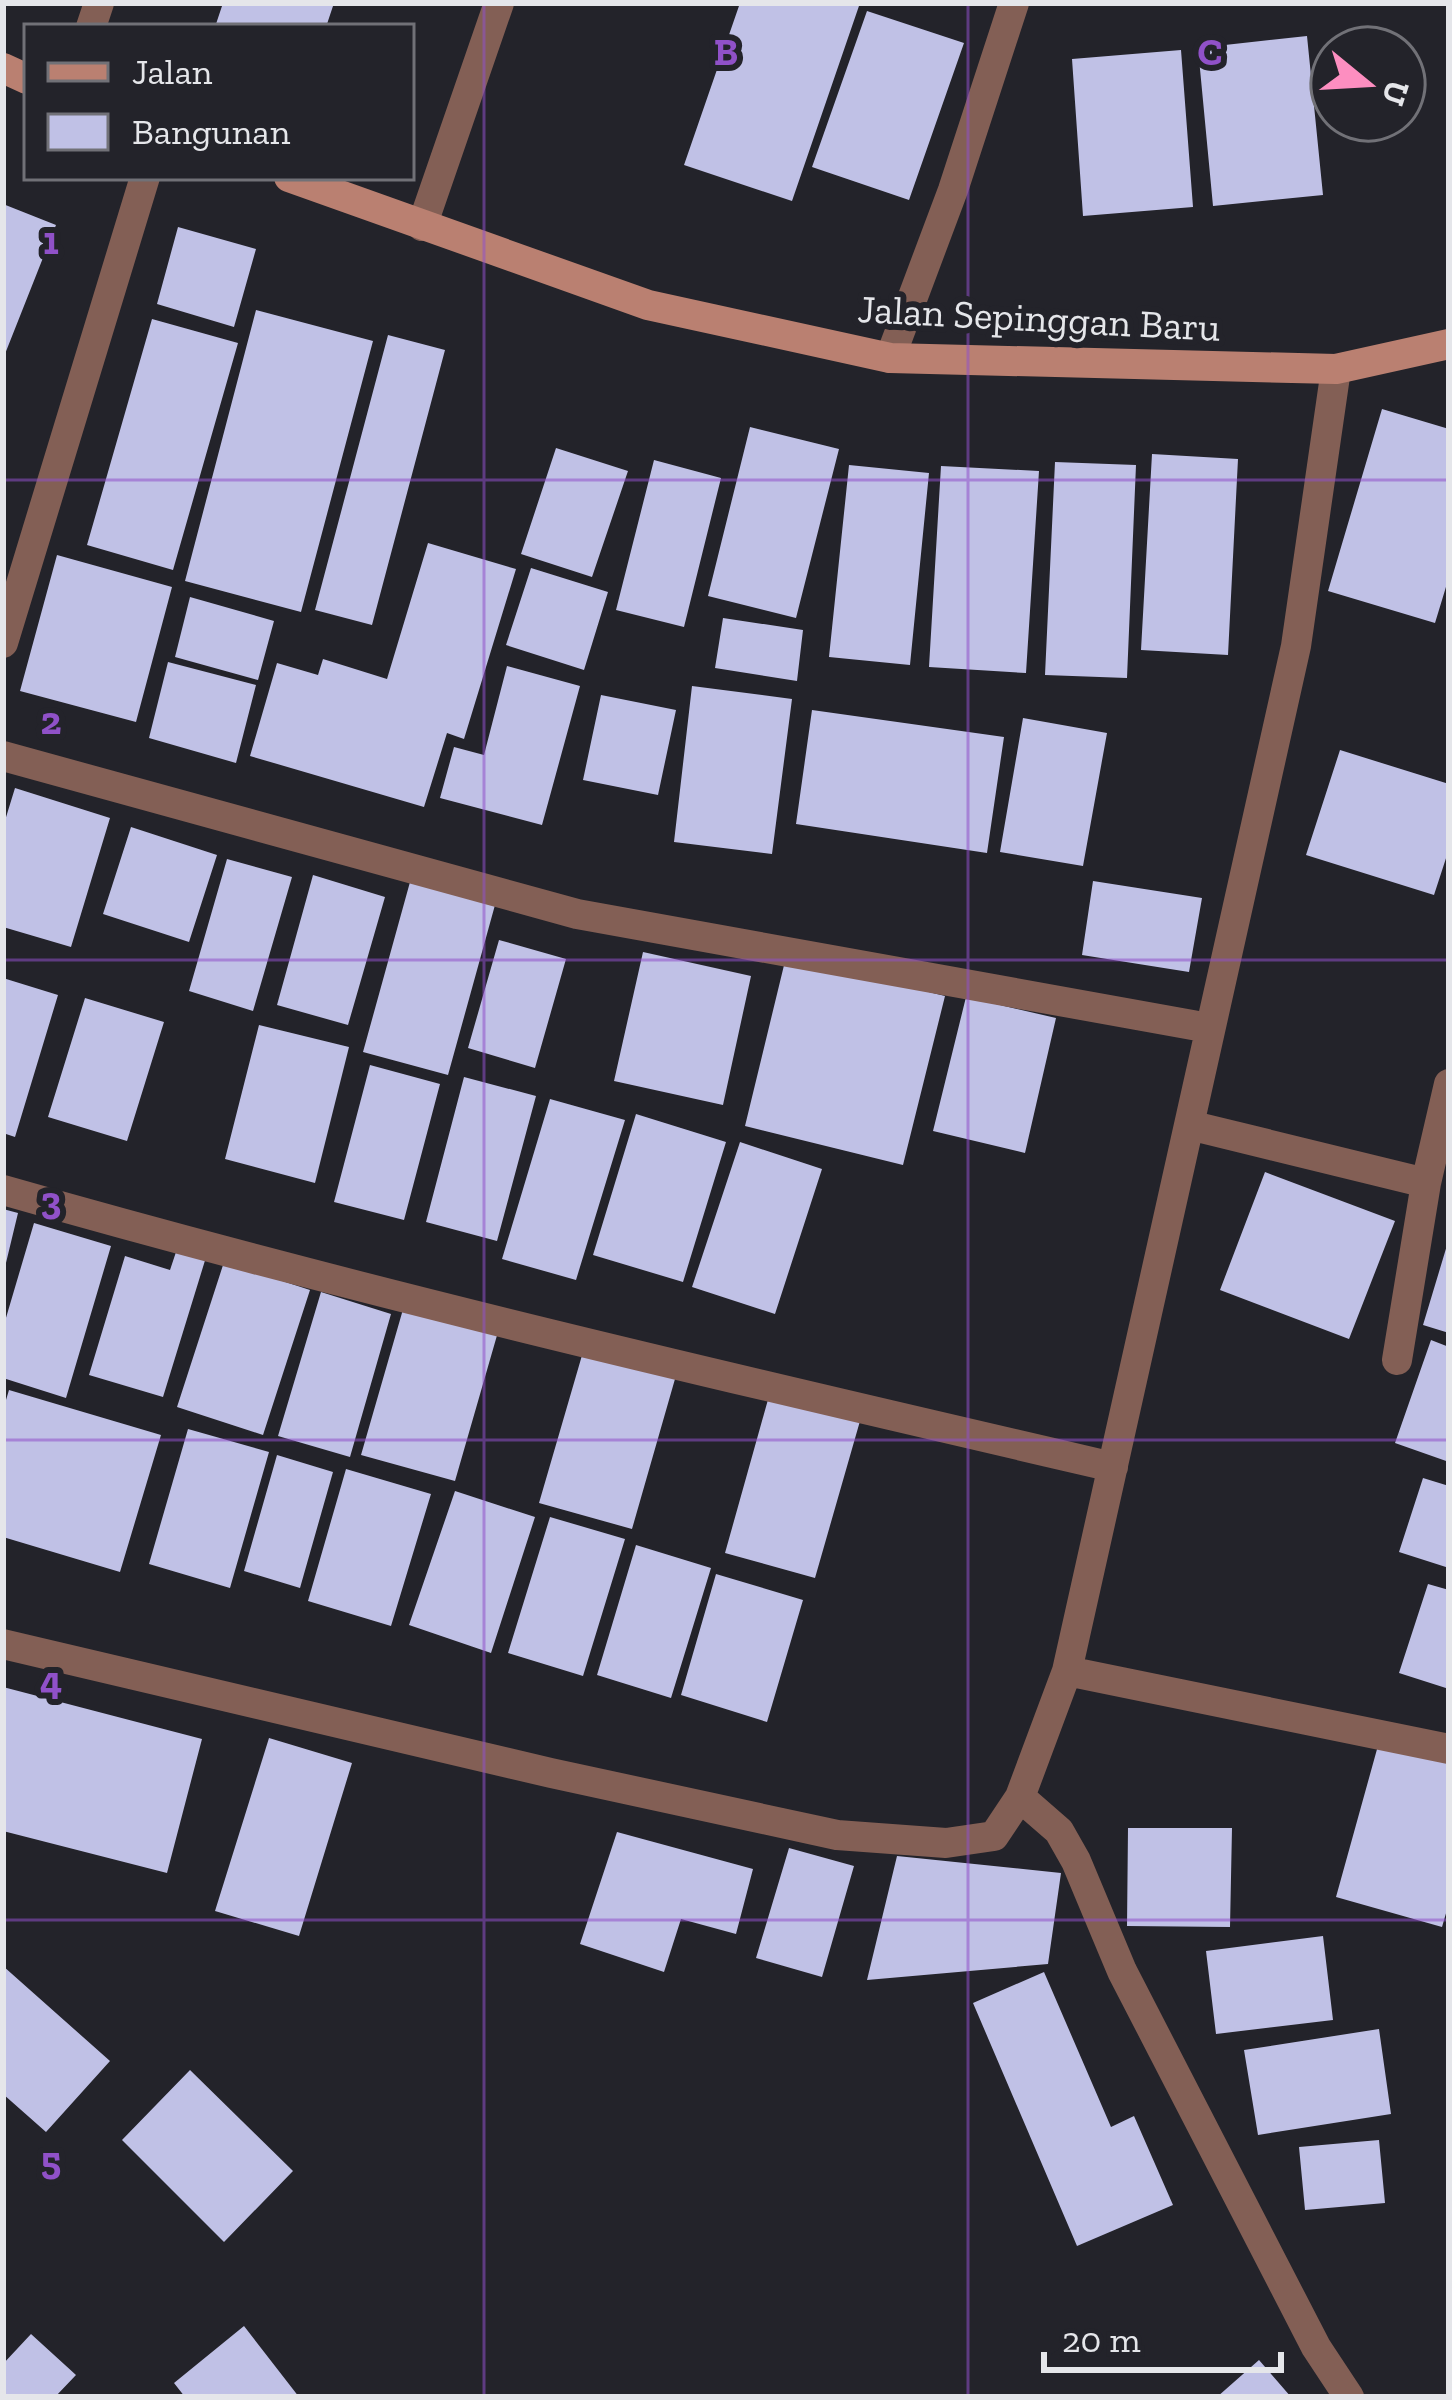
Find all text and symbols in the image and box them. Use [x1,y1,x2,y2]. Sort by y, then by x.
legend [24,24,414,180]
north arrow [1308,24,1428,144]
text: B [714,28,738,75]
text: C [1197,28,1223,75]
text: Jalan [132,50,213,93]
text: U [1374,76,1418,110]
text: Bangunan [132,110,291,153]
text: 1 [43,217,59,264]
street label: Jalan Sepinggan Baru [856,285,1222,351]
text: 2 [41,697,62,744]
text: 3 [41,1177,61,1224]
text: 4 [40,1657,62,1704]
text: 5 [41,2137,61,2184]
scale bar [1044,2298,1281,2372]
text: 20 m [1062,2318,1141,2361]

